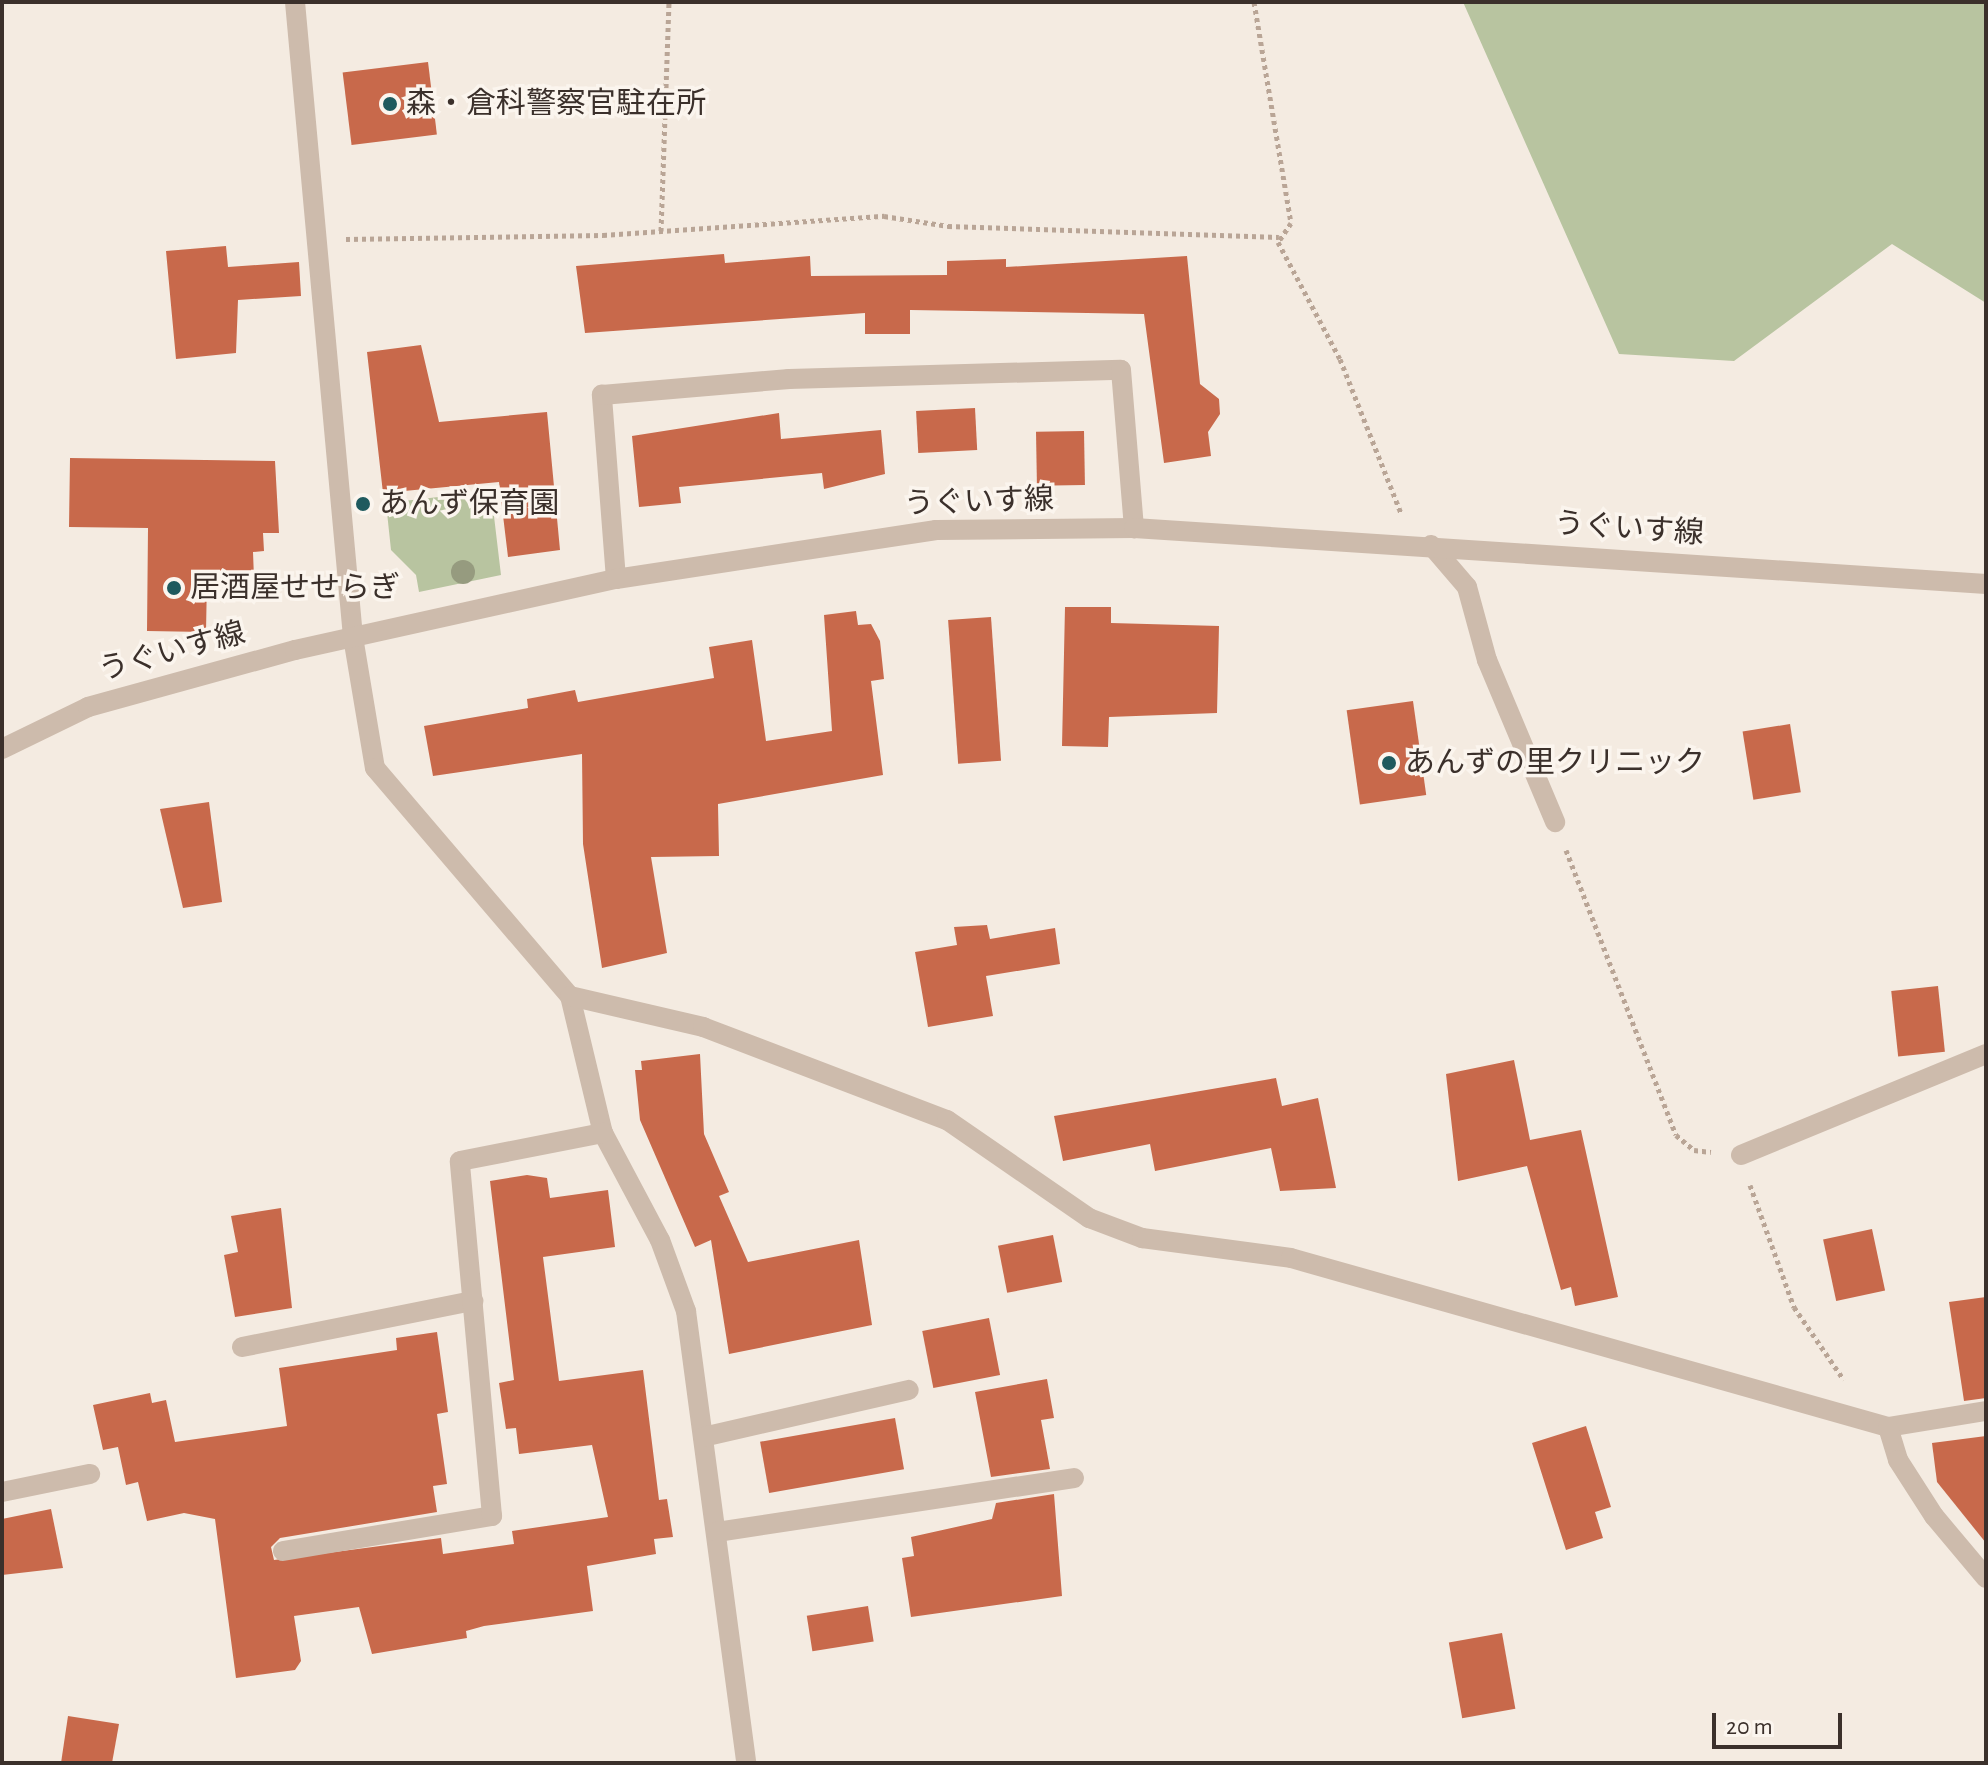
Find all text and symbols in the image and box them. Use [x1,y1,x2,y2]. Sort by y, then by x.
place label: 森・倉科警察官駐在所 [406,86,706,122]
marker: 森・倉科警察官駐在所 [381,95,399,113]
street label: うぐいす線 [903,481,1055,523]
place label: あんず保育園 [379,486,559,522]
marker: あんず保育園 [354,495,372,513]
street label: うぐいす線 [1553,506,1705,552]
place label: 居酒屋せせらぎ [190,570,400,606]
marker: 居酒屋せせらぎ [165,579,183,597]
street label: うぐいす線 [95,615,249,689]
place label: あんずの里クリニック [1405,745,1705,781]
marker: あんずの里クリニック [1380,754,1398,772]
scale bar [1716,1697,1846,1747]
text: 20 m [1726,1715,1773,1739]

